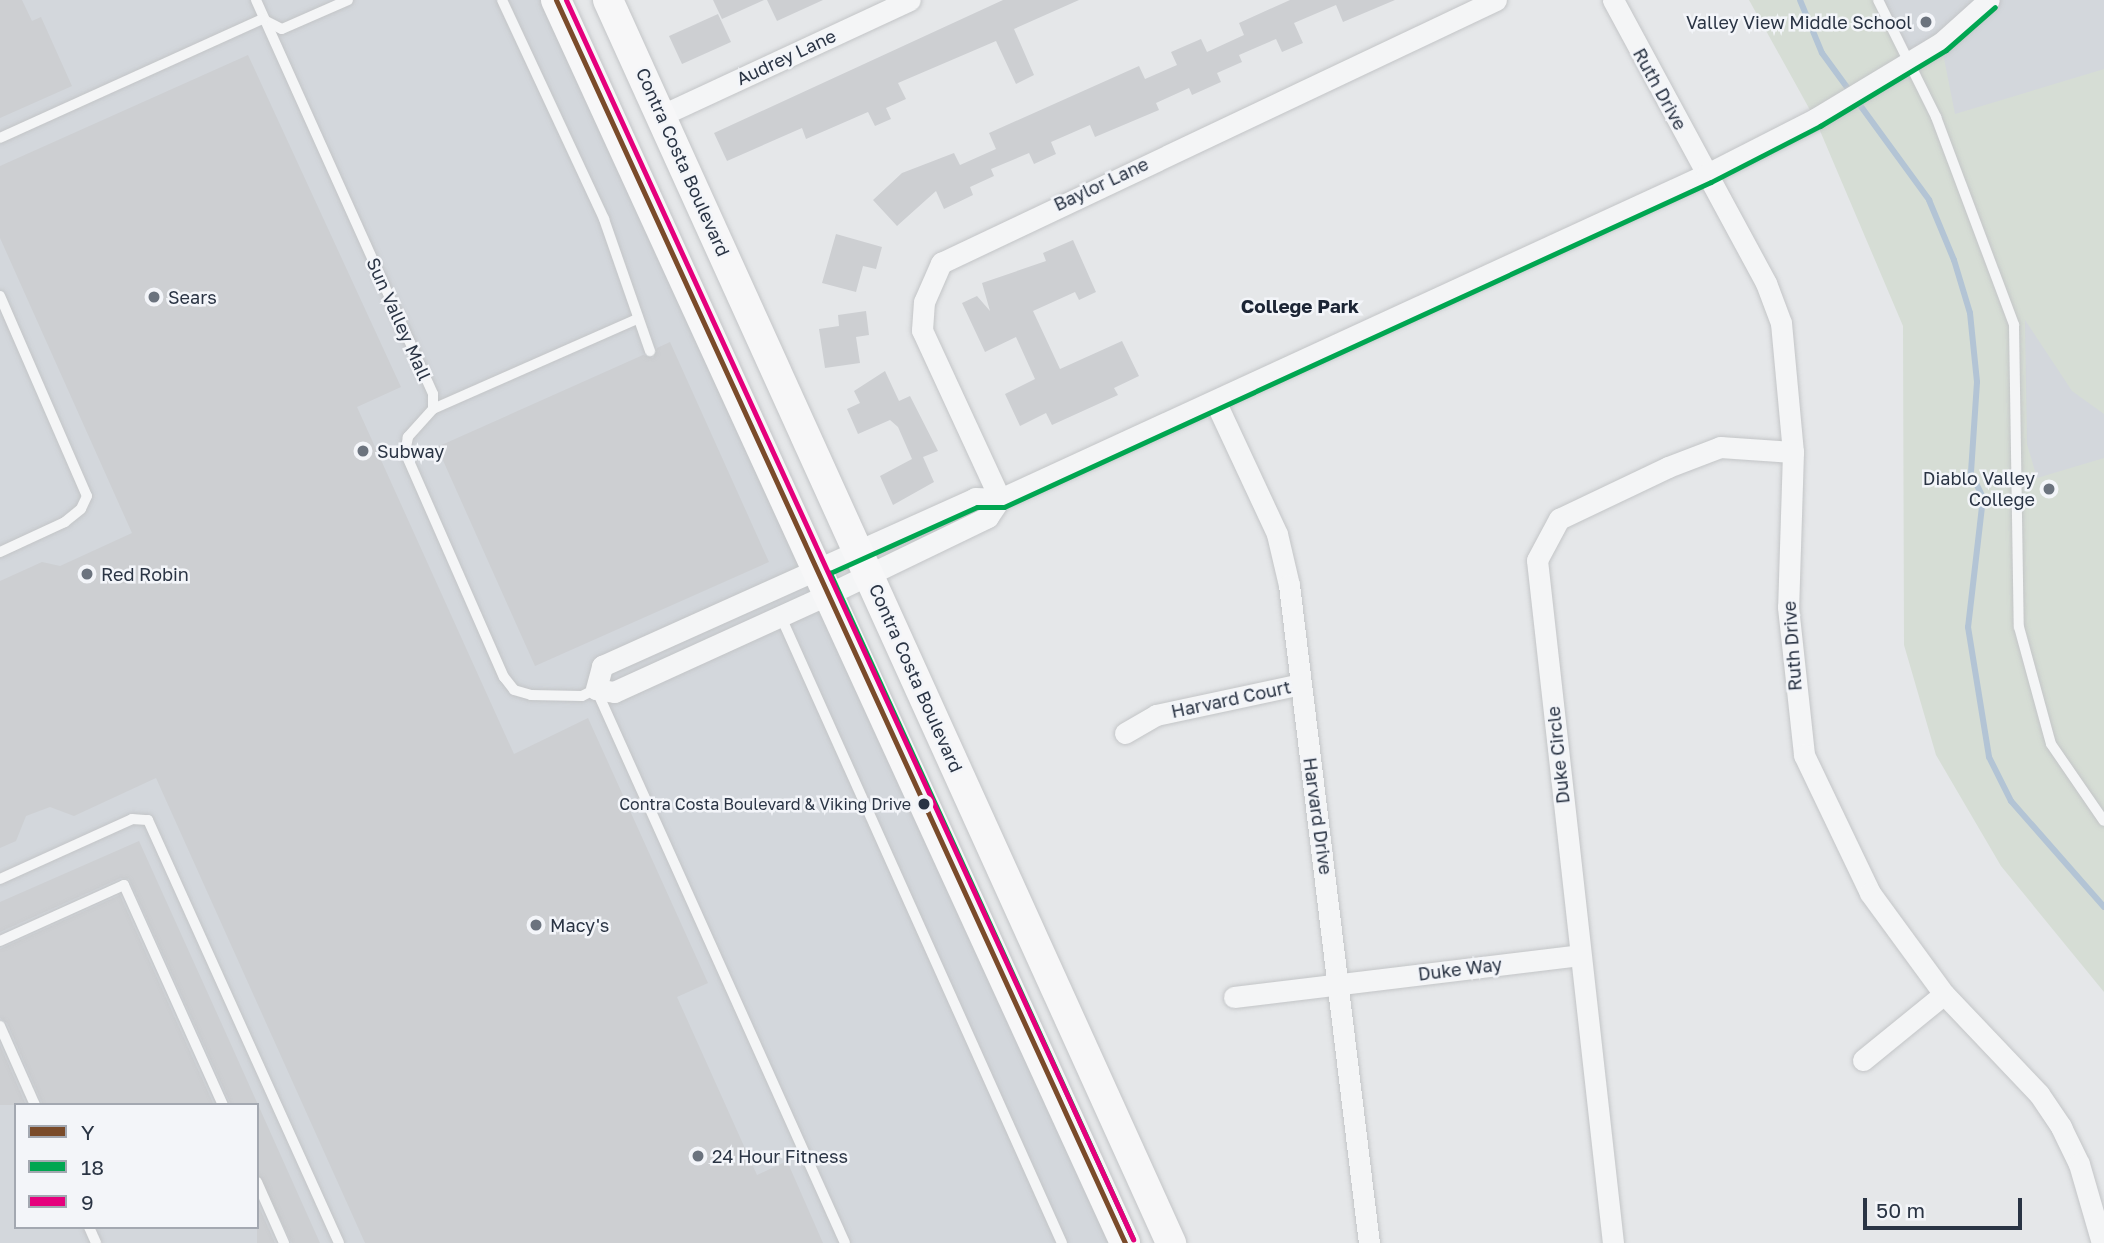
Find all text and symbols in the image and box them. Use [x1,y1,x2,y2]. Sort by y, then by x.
place label: Valley View Middle School [1686,11,1912,33]
marker: Valley View Middle School [1918,14,1934,30]
street label: Audrey Lane [733,25,839,89]
street label: Ruth Drive [1629,44,1691,134]
street label: Contra Costa Boulevard [632,64,734,260]
street label: Baylor Lane [1050,153,1152,215]
street label: Sun Valley Mall [362,254,436,384]
place label: Sears [168,286,217,308]
marker: Sears [146,289,162,305]
district label: College Park [1241,295,1359,317]
place label: Subway [377,440,444,462]
marker: Subway [355,443,371,459]
place label: Diablo Valley College [1923,468,2035,510]
marker: Diablo Valley College [2041,481,2057,497]
place label: Red Robin [101,563,189,585]
marker: Red Robin [79,566,95,582]
street label: Contra Costa Boulevard [865,580,967,776]
street label: Ruth Drive [1778,600,1806,692]
street label: Harvard Court [1169,676,1293,722]
street label: Duke Circle [1542,705,1574,805]
street label: Harvard Drive [1299,756,1337,876]
place label: Contra Costa Boulevard & Viking Drive [619,794,911,814]
marker: Contra Costa Boulevard & Viking Drive [917,797,931,811]
place label: Macy's [550,914,609,936]
marker: Macy's [528,917,544,933]
street label: Duke Way [1417,953,1503,985]
legend [14,1103,259,1229]
text: Y [81,1119,94,1145]
place label: 24 Hour Fitness [712,1145,848,1167]
marker: 24 Hour Fitness [690,1148,706,1164]
text: 18 [81,1154,104,1180]
scale bar [1866,1184,2025,1228]
text: 9 [81,1189,94,1215]
text: 50 m [1876,1197,1925,1223]

